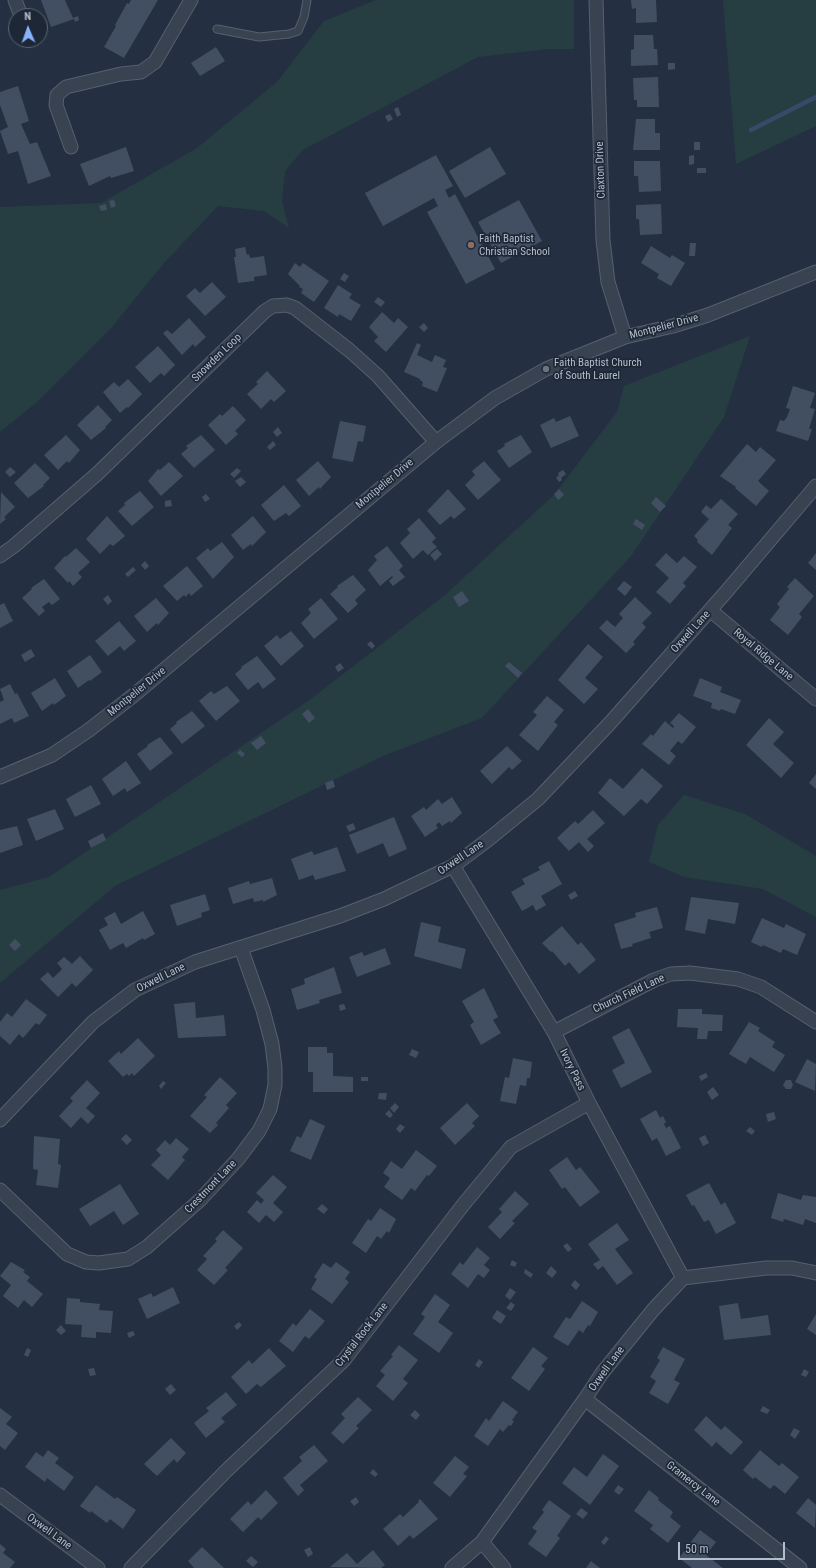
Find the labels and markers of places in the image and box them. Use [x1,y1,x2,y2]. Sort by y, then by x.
place label: Faith Baptist Christian School [479,232,550,258]
marker: Faith Baptist Christian School [466,240,476,250]
place label: Faith Baptist Church of South Laurel [554,356,642,382]
marker: Faith Baptist Church of South Laurel [541,364,551,374]

